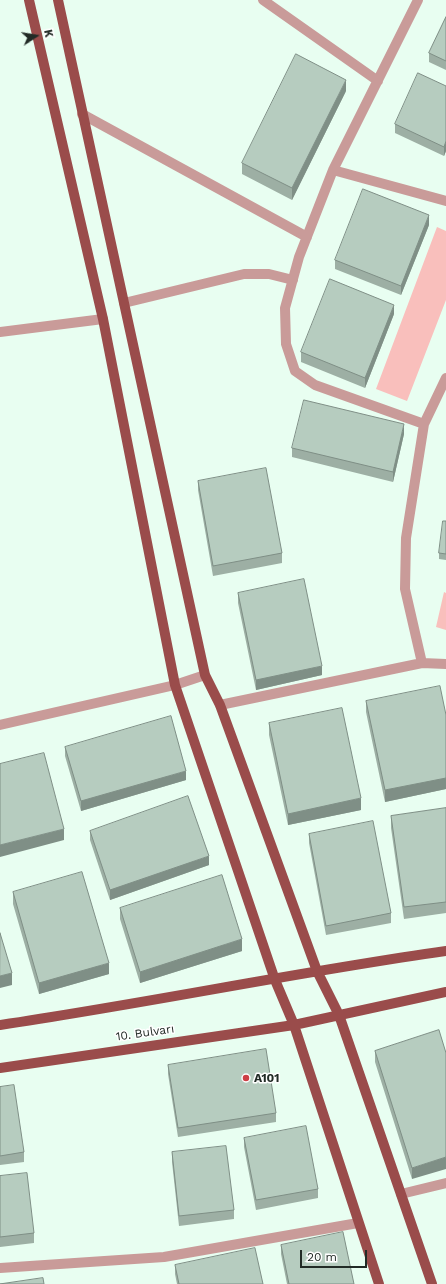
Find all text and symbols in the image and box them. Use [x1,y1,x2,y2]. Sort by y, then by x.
north arrow [16,16,56,56]
text: K [41,28,55,38]
street label: 10. Bulvarı [115,1022,175,1044]
place label: A101 [254,1071,280,1085]
marker: A101 [241,1073,251,1083]
scale bar [302,1242,369,1268]
text: 20 m [307,1250,337,1264]

